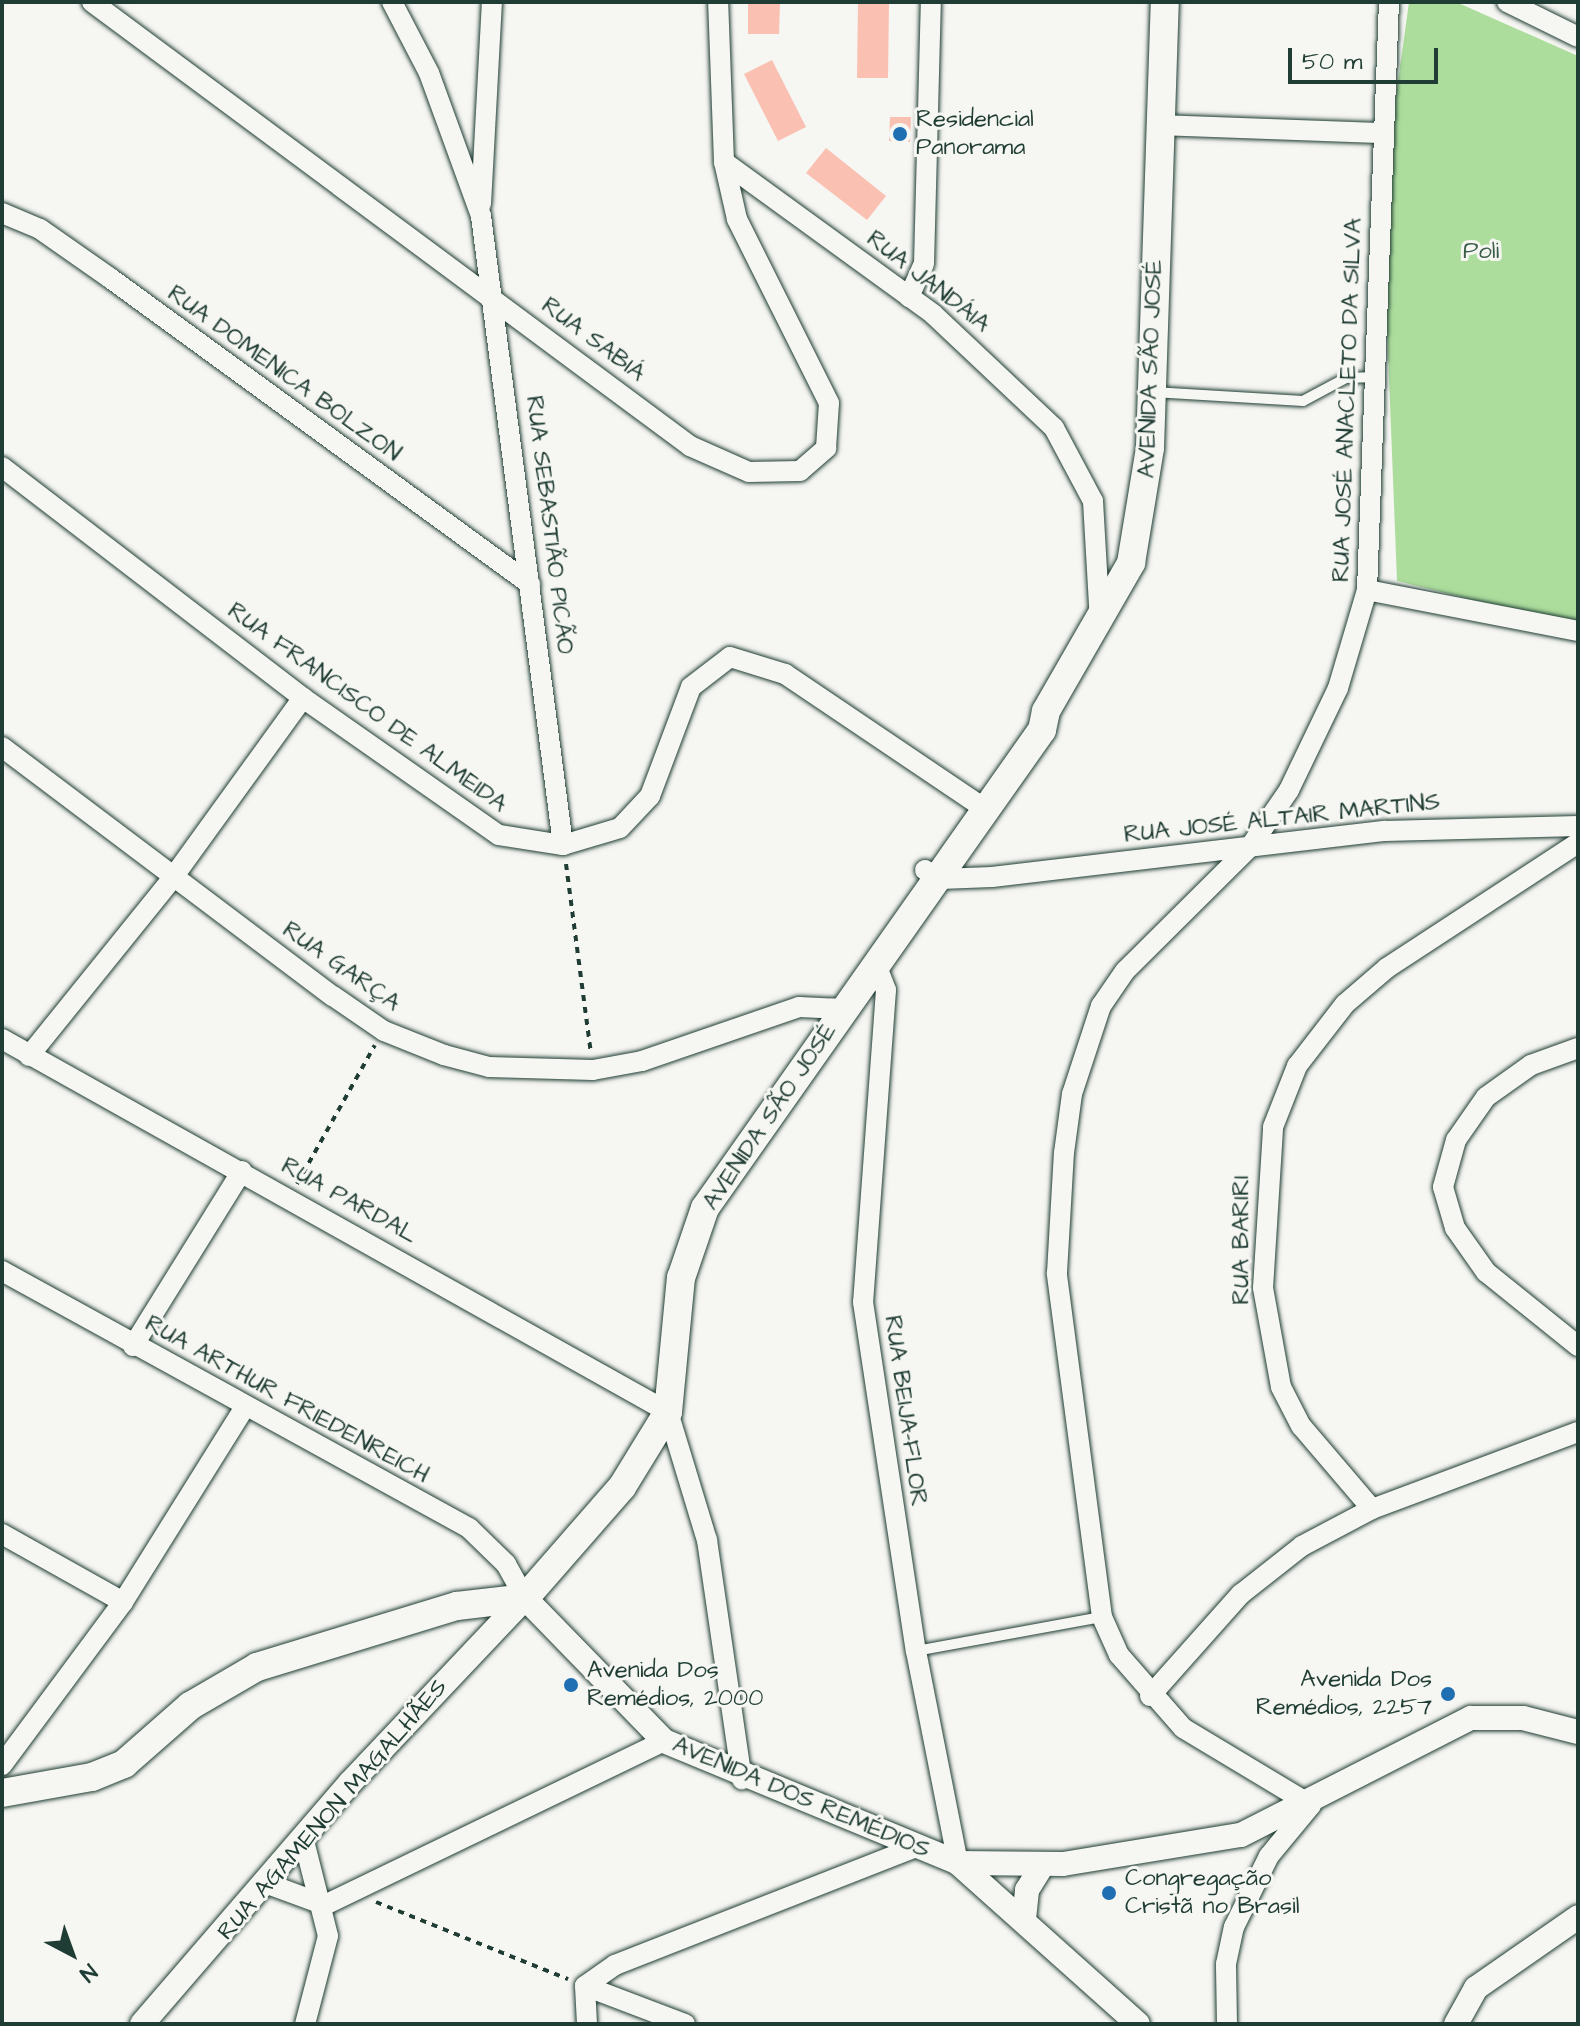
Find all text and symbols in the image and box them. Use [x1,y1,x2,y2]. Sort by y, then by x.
scale bar [1292,32,1442,82]
text: 50 m [1302,45,1362,79]
place label: Residencial Panorama [916,106,1034,162]
marker: Residencial Panorama [891,125,909,143]
street label: RUA JOSÉ ANACLETO DA SILVA [1327,217,1369,583]
street label: RUA JANDÁIA [861,225,995,339]
park label: Poli [1463,238,1499,266]
street label: AVENIDA SÃO JOSÉ [1133,259,1169,479]
street label: RUA DOMENICA BOLZON [162,280,406,468]
street label: RUA SABIÁ [535,292,651,388]
street label: RUA SEBASTIÃO PICÃO [519,394,579,656]
street label: RUA FRANCISCO DE ALMEIDA [222,597,512,819]
street label: RUA JOSÉ ALTAIR MARTINS [1123,788,1441,850]
street label: RUA GARÇA [277,916,405,1018]
street label: AVENIDA SÃO JOSÉ [697,1018,843,1216]
street label: RUA PARDAL [276,1152,422,1250]
street label: RUA BARIRI [1228,1175,1256,1305]
street label: RUA ARTHUR FRIEDENREICH [140,1310,434,1490]
street label: RUA BEIJA-FLOR [877,1314,933,1508]
place label: Avenida Dos Remédios, 2000 [587,1657,763,1713]
place label: Avenida Dos Remédios, 2257 [1256,1666,1432,1722]
street label: RUA AGAMENON MAGALHÃES [212,1674,454,1946]
marker: Avenida Dos Remédios, 2000 [562,1676,580,1694]
marker: Avenida Dos Remédios, 2257 [1439,1685,1457,1703]
street label: AVENIDA DOS REMÉDIOS [668,1731,934,1865]
place label: Congregação Cristã no Brasil [1125,1865,1300,1921]
marker: Congregação Cristã no Brasil [1100,1884,1118,1902]
north arrow [32,1914,112,1994]
text: N [73,1956,103,1989]

